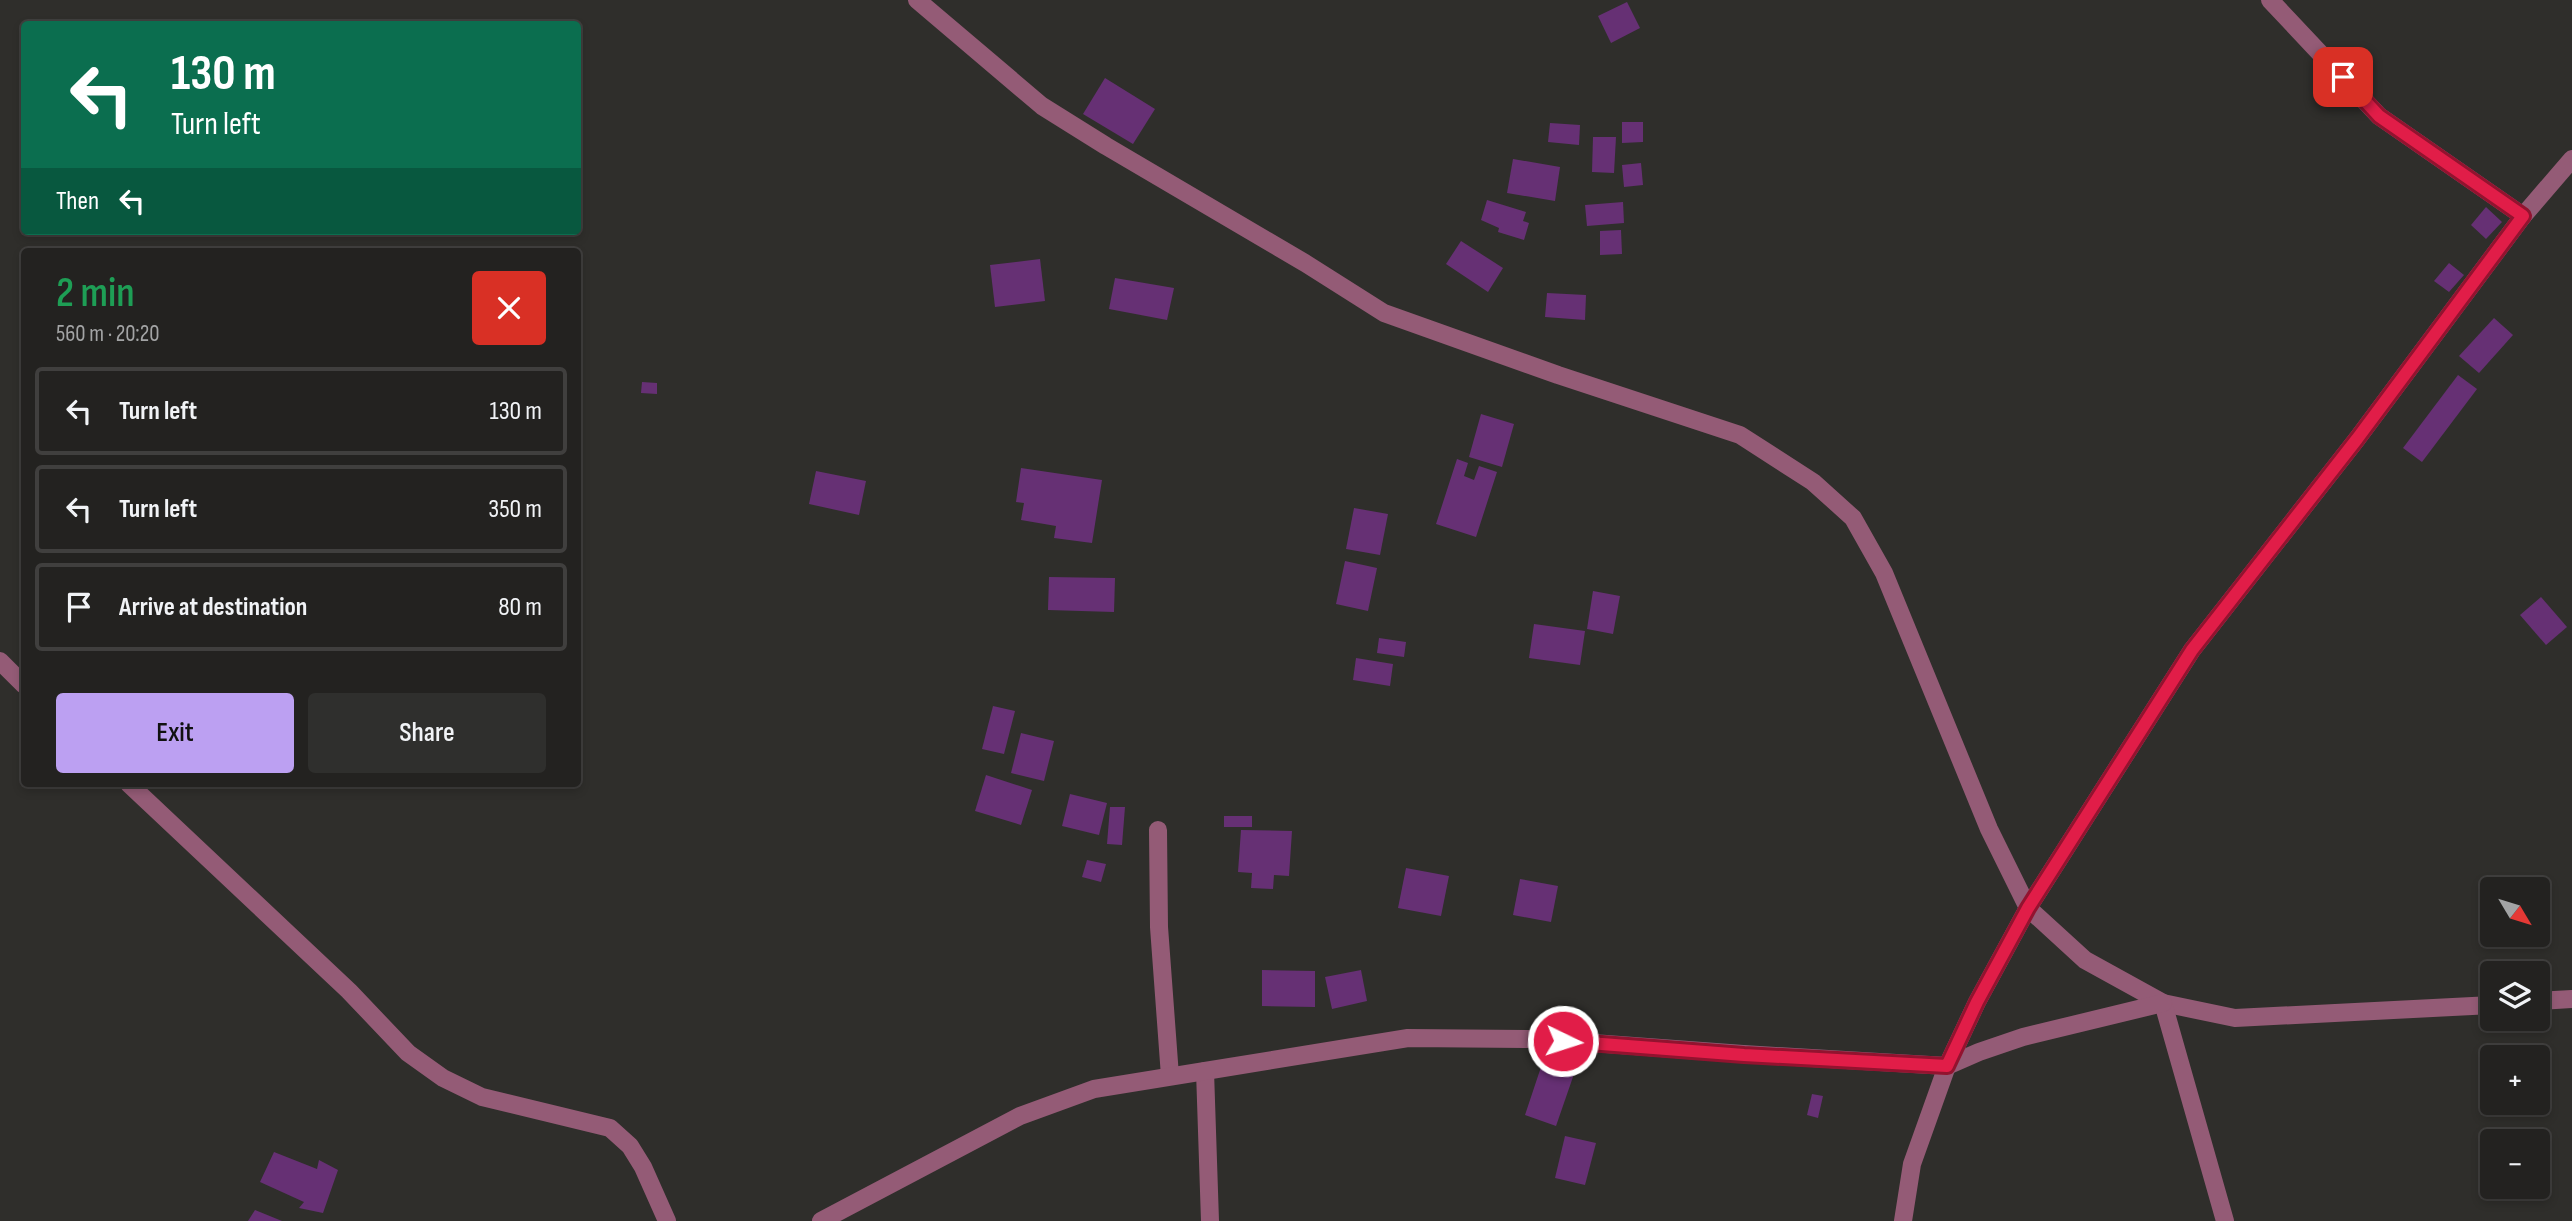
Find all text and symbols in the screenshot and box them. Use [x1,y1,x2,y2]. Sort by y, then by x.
text: 130 m [171,45,276,104]
pin [2313,47,2373,107]
icon: left [56,49,147,140]
icon: arrive [2324,58,2362,96]
text: Turn left [171,105,261,144]
icon: left [113,182,151,220]
text: Then [56,186,99,217]
text: 2 min [56,268,135,319]
button: close [472,271,546,345]
text: 560 m · 20:20 [56,320,159,348]
icon: left [60,392,98,430]
text: Turn left [119,396,197,427]
text: 130 m [490,396,542,427]
icon: left [60,490,98,528]
text: Turn left [119,494,197,525]
text: 350 m [488,494,542,525]
icon: arrive [60,588,98,626]
text: Arrive at destination [119,592,307,623]
text: 80 m [498,592,542,623]
button: Exit [56,693,294,773]
button: Share [308,693,546,773]
north arrow [2480,877,2550,947]
map controls [2480,877,2550,1199]
button: layers [2480,961,2550,1031]
position arrow [1526,1004,1600,1078]
button: + [2480,1045,2550,1115]
button: − [2480,1129,2550,1199]

